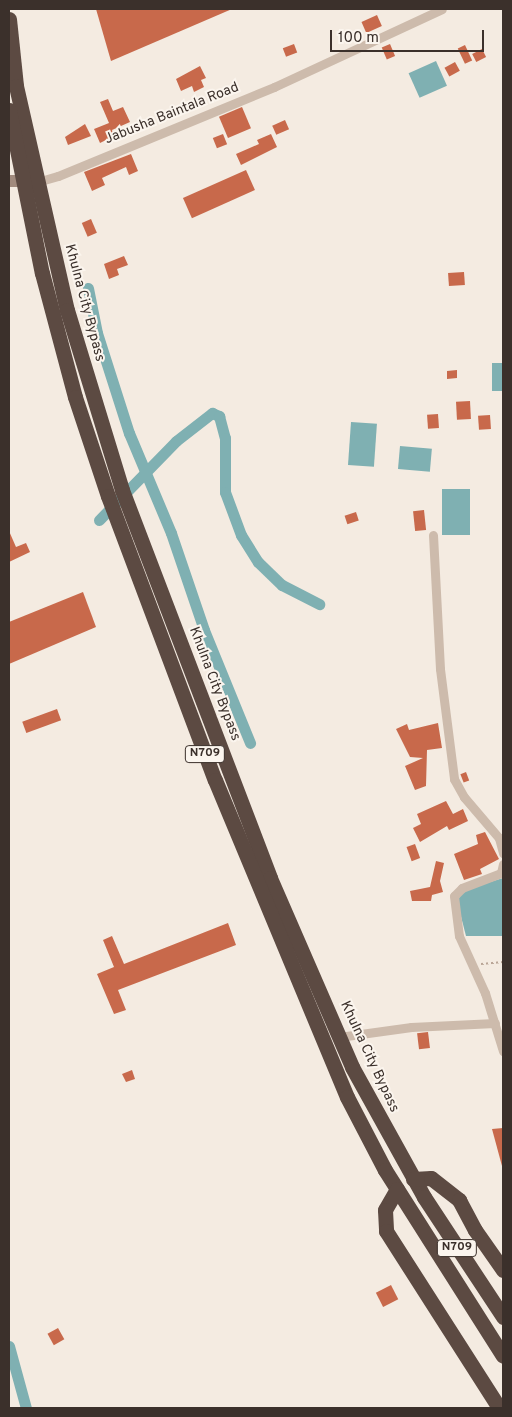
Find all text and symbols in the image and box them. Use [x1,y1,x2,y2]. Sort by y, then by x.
scale bar [332,20,486,52]
text: 100 m [338,29,379,48]
street label: Jabusha Baintala Road [103,79,241,149]
street label: Khulna City Bypass [60,243,108,363]
street label: Khulna City Bypass [185,625,243,743]
road number: N709 [184,744,226,764]
street label: Khulna City Bypass [336,999,402,1115]
road number: N709 [436,1238,478,1258]

